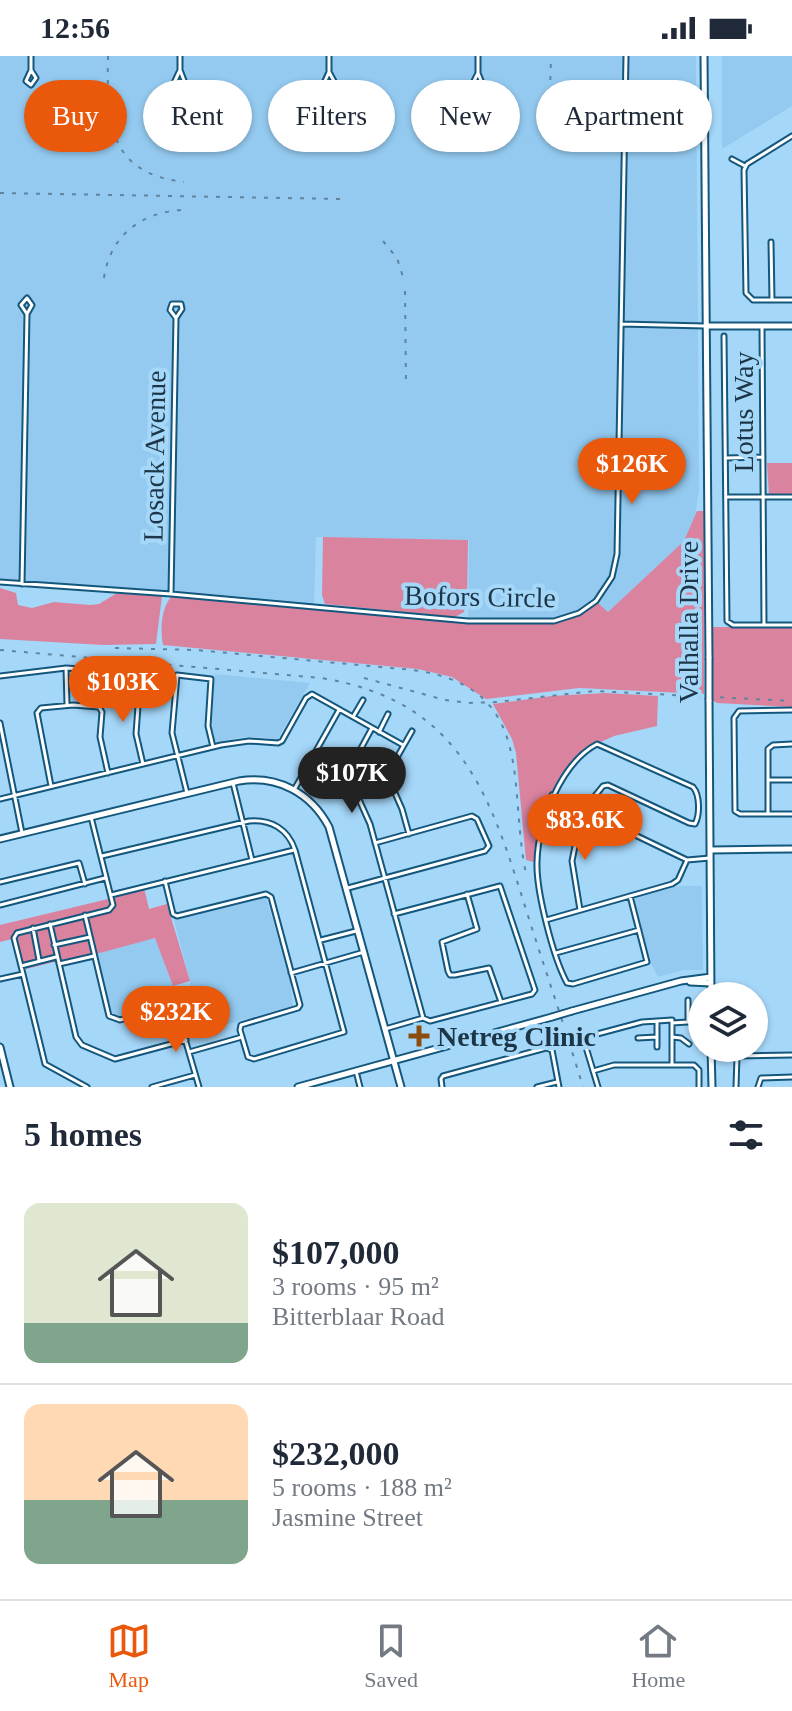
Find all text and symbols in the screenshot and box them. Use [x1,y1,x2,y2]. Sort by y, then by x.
text: 12:56 [40,11,110,44]
chip: Buy [24,80,127,152]
chip: Rent [143,80,252,152]
chip: Filters [268,80,395,152]
chip: New [411,80,520,152]
chip: Apartment [536,80,712,152]
street label: Lotus Way [728,352,759,472]
street label: Losack Avenue [138,370,171,542]
pin: $126K [576,438,688,506]
text: $126K [596,449,668,478]
street label: Valhalla Drive [673,541,704,703]
street label: Bofors Circle [404,580,556,613]
pin: $103K [67,656,179,724]
text: $103K [87,667,159,696]
pin: $107K [296,747,408,815]
text: $107K [316,758,388,787]
pin: $83.6K [520,794,650,862]
text: $83.6K [546,805,624,834]
map controls [688,982,768,1062]
button: layers [688,982,768,1062]
pin: $232K [120,986,232,1054]
text: $232K [140,997,212,1026]
place label: Netreg Clinic [437,1021,596,1052]
marker: Netreg Clinic [408,1025,430,1047]
icon: filters [724,1113,768,1157]
text: 5 homes [24,1116,142,1153]
text: $107,000 [272,1234,400,1271]
icon: home [88,1235,184,1331]
text: 3 rooms · 95 m² [272,1272,439,1301]
text: Bitterblaar Road [272,1302,445,1331]
text: $232,000 [272,1435,400,1472]
icon: home [88,1436,184,1532]
text: 5 rooms · 188 m² [272,1473,452,1502]
text: Jasmine Street [272,1503,423,1532]
tab: Map [107,1619,151,1693]
tab: Saved [364,1619,418,1693]
tab: Home [631,1619,685,1693]

